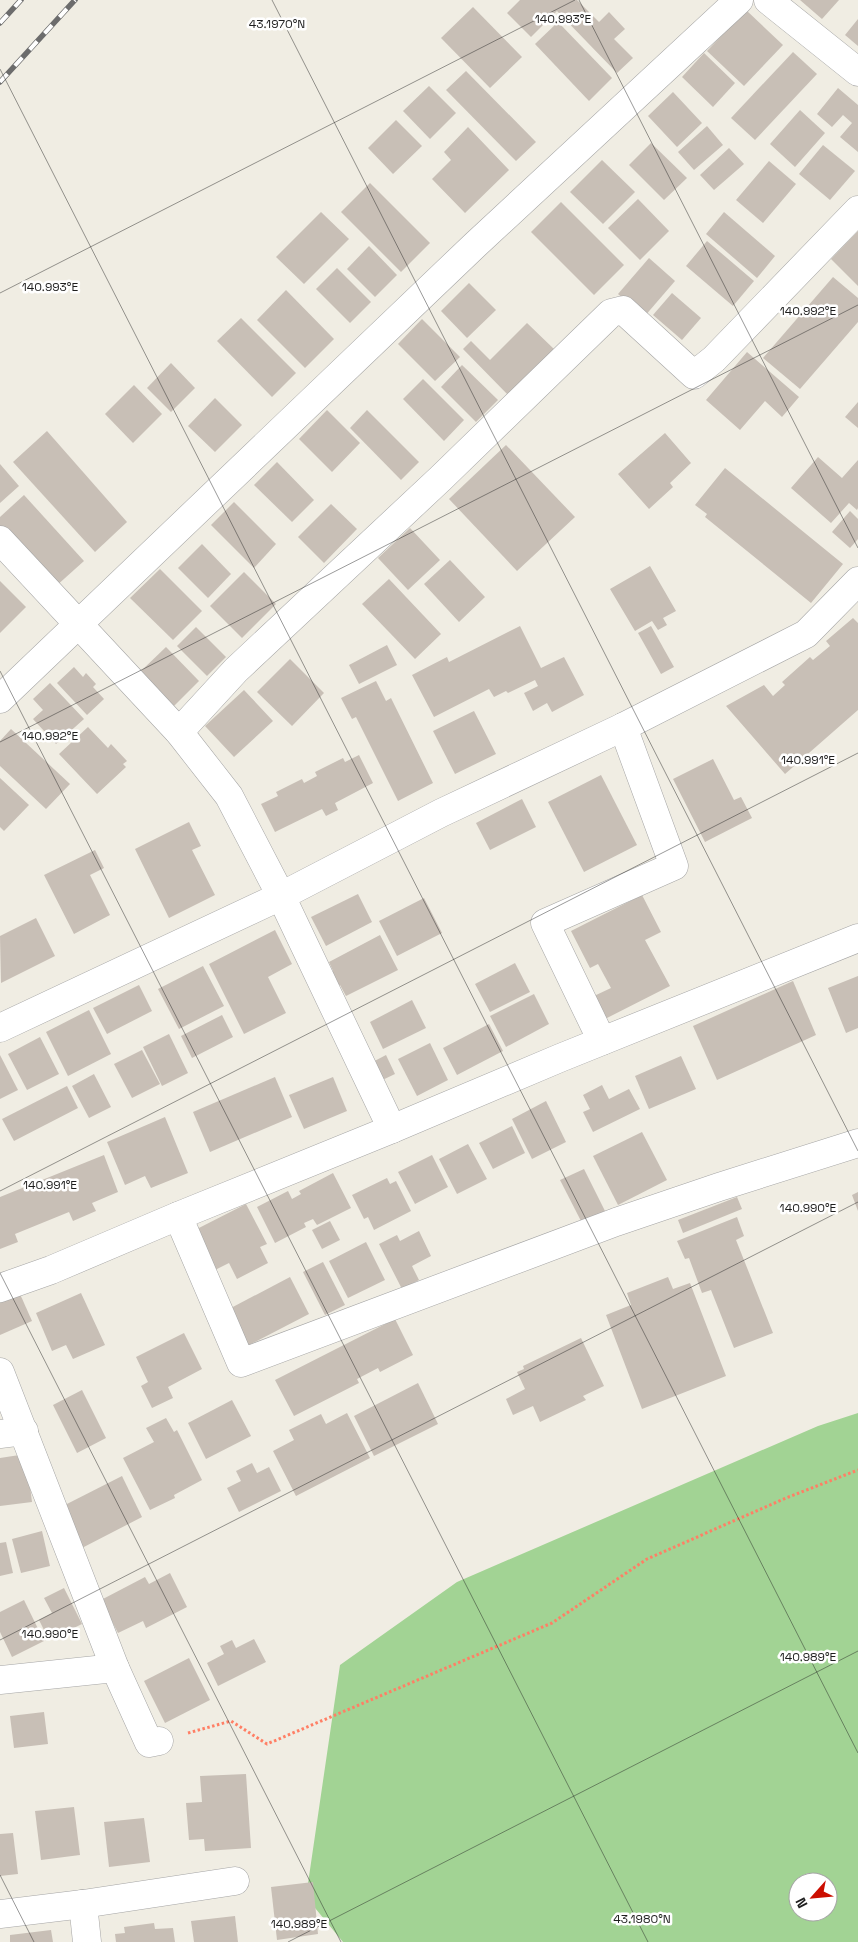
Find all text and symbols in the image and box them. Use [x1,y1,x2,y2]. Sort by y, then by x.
text: 140.993°E [535,11,591,27]
text: 43.1970°N [249,16,305,32]
text: 140.993°E [22,279,78,295]
text: 140.992°E [780,303,836,319]
text: 140.992°E [22,728,78,744]
text: 140.991°E [781,752,835,768]
text: 140.991°E [23,1177,77,1193]
text: 140.990°E [780,1200,837,1216]
text: 140.990°E [22,1626,79,1642]
text: 140.989°E [780,1649,837,1665]
north arrow [788,1872,838,1922]
text: N [791,1895,812,1911]
text: 43.1980°N [613,1911,671,1927]
text: 140.989°E [271,1916,328,1932]

